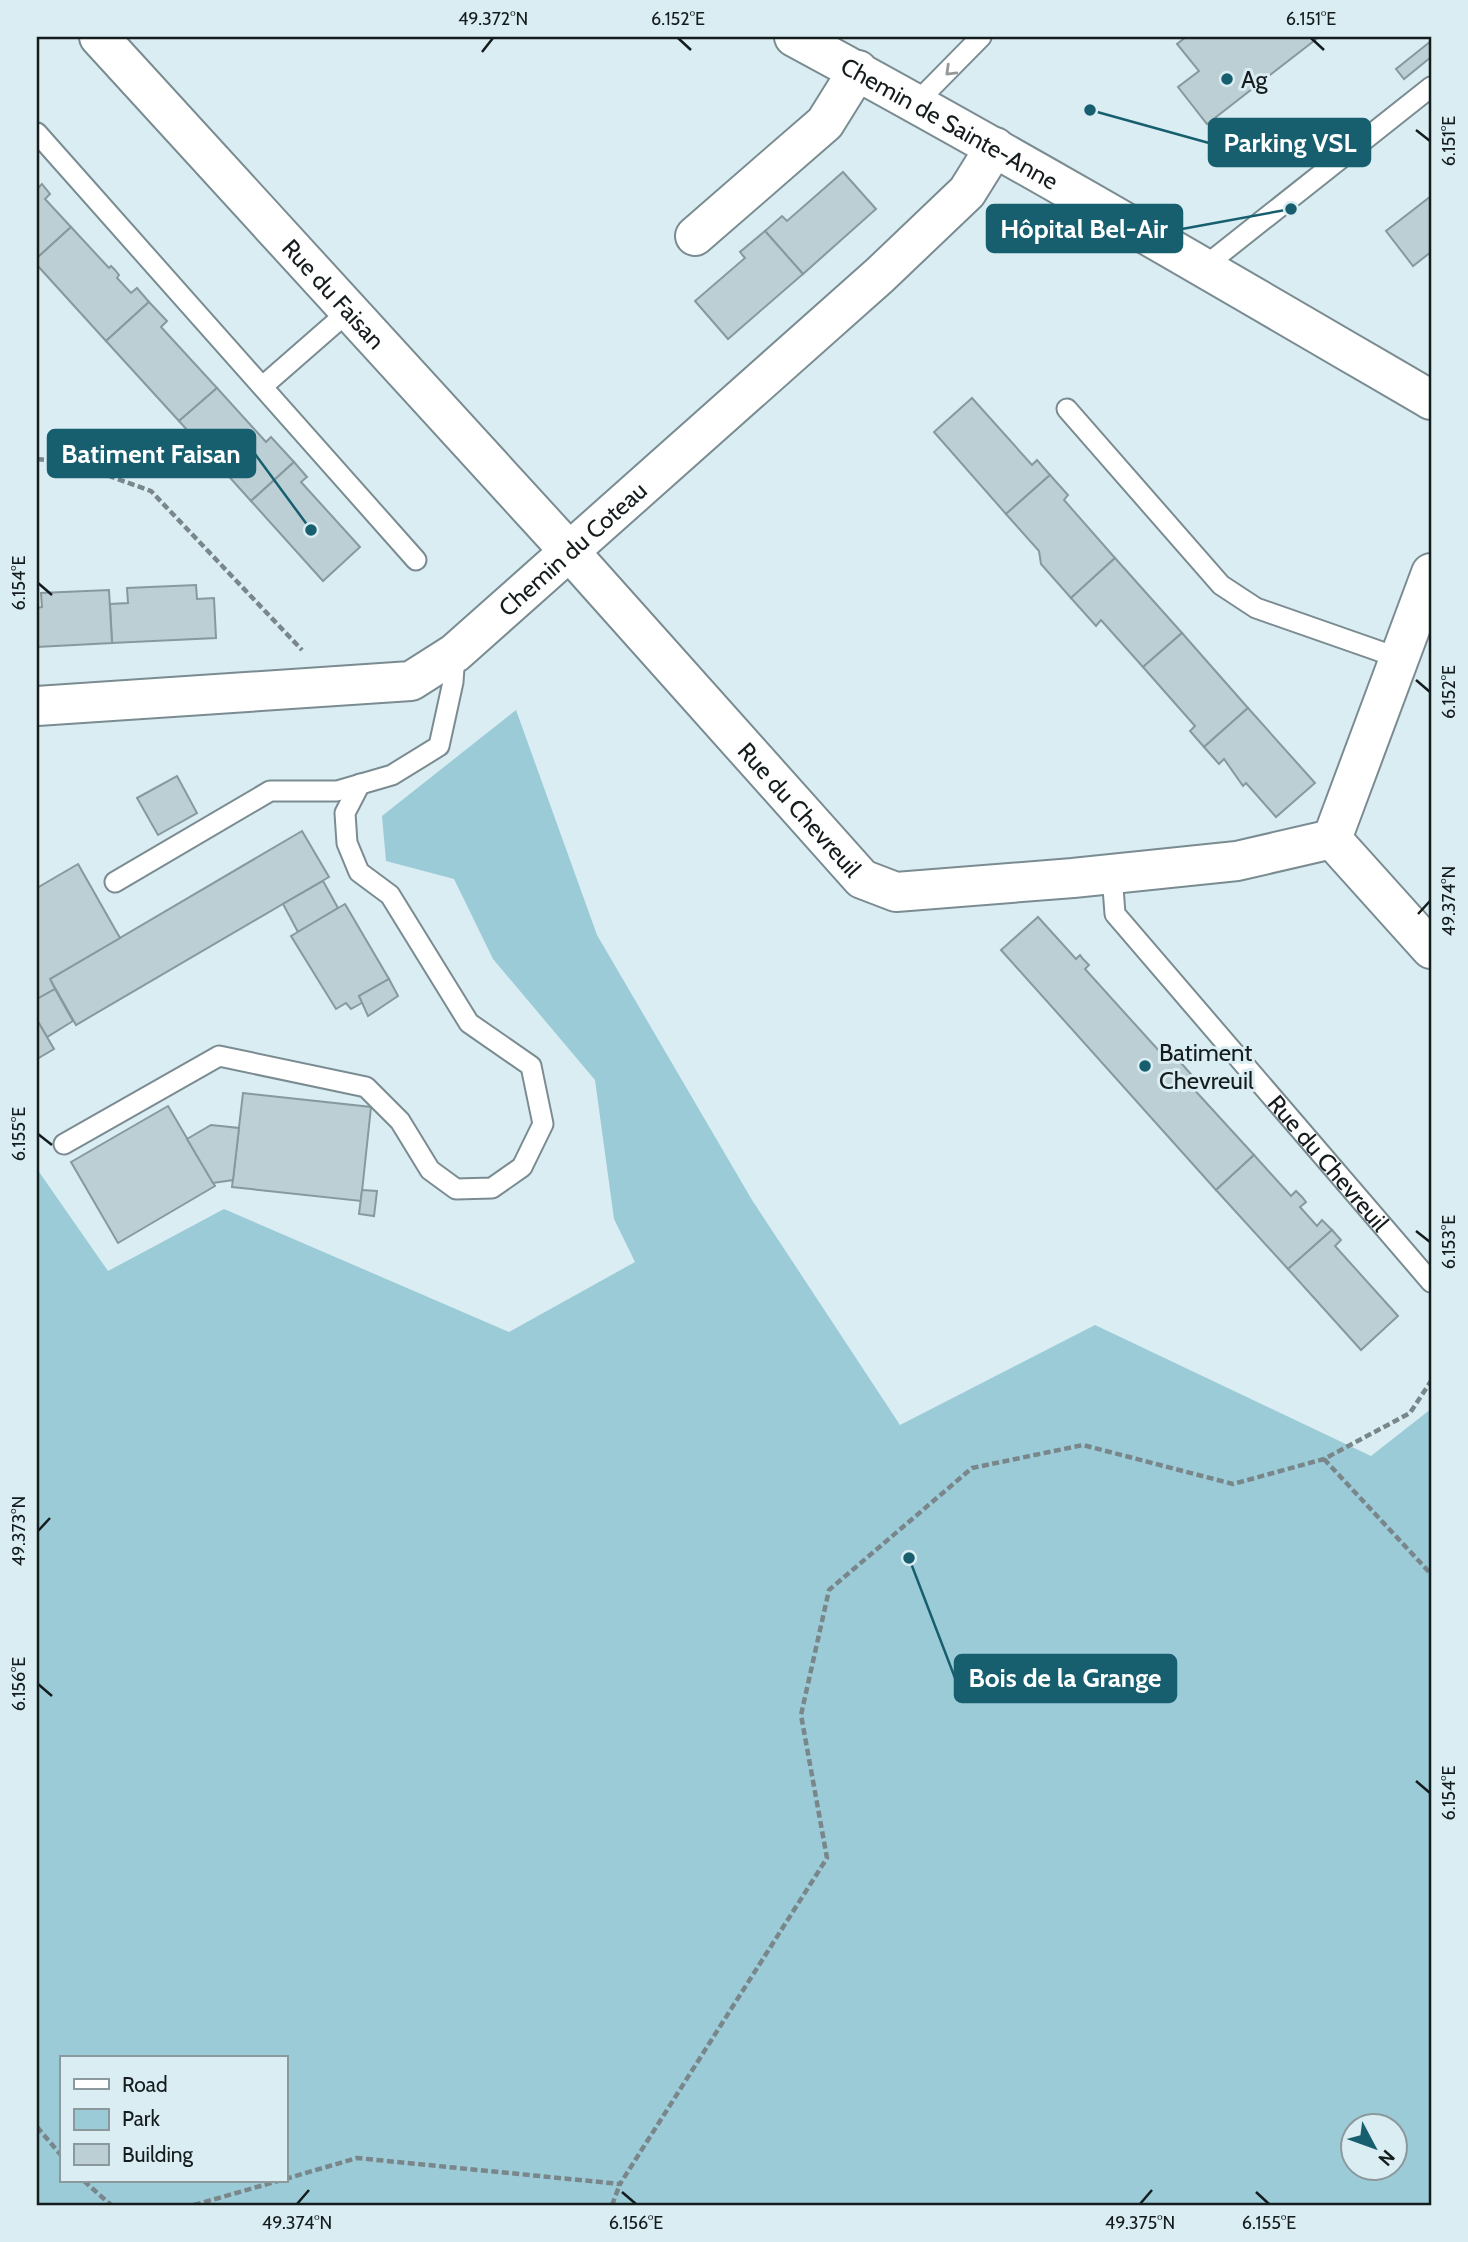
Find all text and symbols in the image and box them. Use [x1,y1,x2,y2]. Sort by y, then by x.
text: 49.372°N [458,8,528,30]
text: 6.152°E [651,8,705,30]
text: 6.151°E [1286,8,1336,30]
street label: Chemin de Sainte-Anne [836,51,1064,196]
one-way arrow [945,63,958,76]
place label: Ag [1241,65,1269,94]
marker: Ag [1219,71,1235,87]
text: 6.151°E [1438,116,1460,166]
callout: Parking VSL [1209,119,1370,166]
text: Parking VSL [1224,127,1356,159]
callout: Hôpital Bel-Air [987,205,1182,252]
text: Hôpital Bel-Air [1000,213,1168,245]
street label: Rue du Faisan [276,233,391,355]
callout: Batiment Faisan [48,430,255,477]
text: Batiment Faisan [61,438,241,470]
street label: Chemin du Coteau [492,475,652,622]
text: 6.154°E [8,556,30,610]
text: 6.152°E [1438,665,1460,719]
street label: Rue du Chevreuil [732,736,868,883]
text: 49.374°N [1438,866,1460,936]
place label: Batiment Chevreuil [1159,1038,1254,1095]
marker: Batiment Chevreuil [1137,1058,1153,1074]
street label: Rue du Chevreuil [1262,1089,1395,1237]
text: 6.155°E [8,1107,30,1161]
text: 6.153°E [1438,1215,1460,1269]
text: 49.373°N [8,1496,30,1566]
callout: Bois de la Grange [955,1655,1176,1702]
text: 6.156°E [8,1657,30,1711]
text: Bois de la Grange [968,1662,1162,1694]
text: 6.154°E [1438,1766,1460,1820]
legend [60,2056,287,2182]
text: Road [122,2072,168,2097]
text: Park [122,2106,160,2131]
north arrow [1338,2112,1408,2182]
text: Building [122,2142,194,2167]
text: N [1373,2145,1400,2170]
text: 49.374°N [262,2212,332,2234]
text: 6.156°E [609,2212,663,2234]
text: 49.375°N [1105,2212,1175,2234]
text: 6.155°E [1242,2212,1296,2234]

